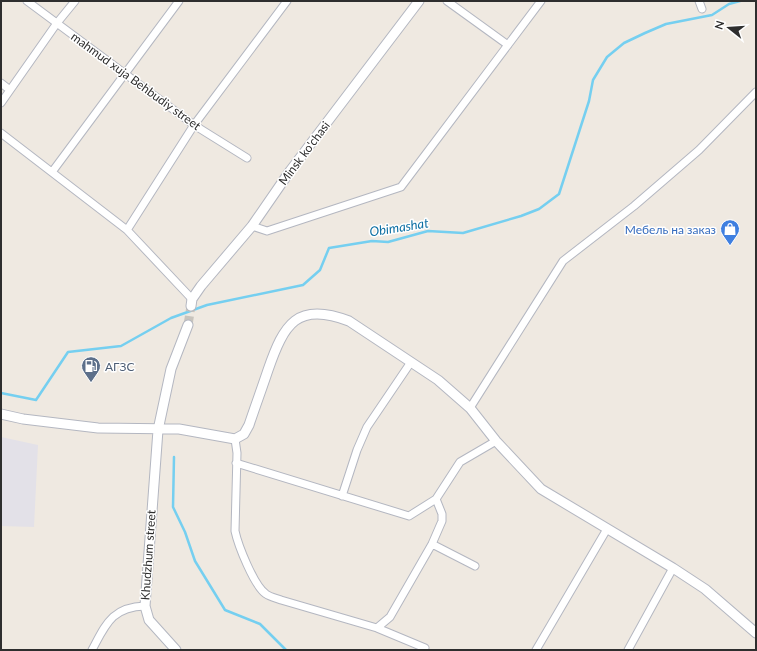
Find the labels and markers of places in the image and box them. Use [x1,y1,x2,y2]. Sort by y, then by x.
shop icon: Мебель на заказ [719,218,741,246]
place label: Мебель на заказ [625,222,716,237]
fuel station icon: АГЗС [80,355,102,383]
place label: АГЗС [105,359,134,374]

